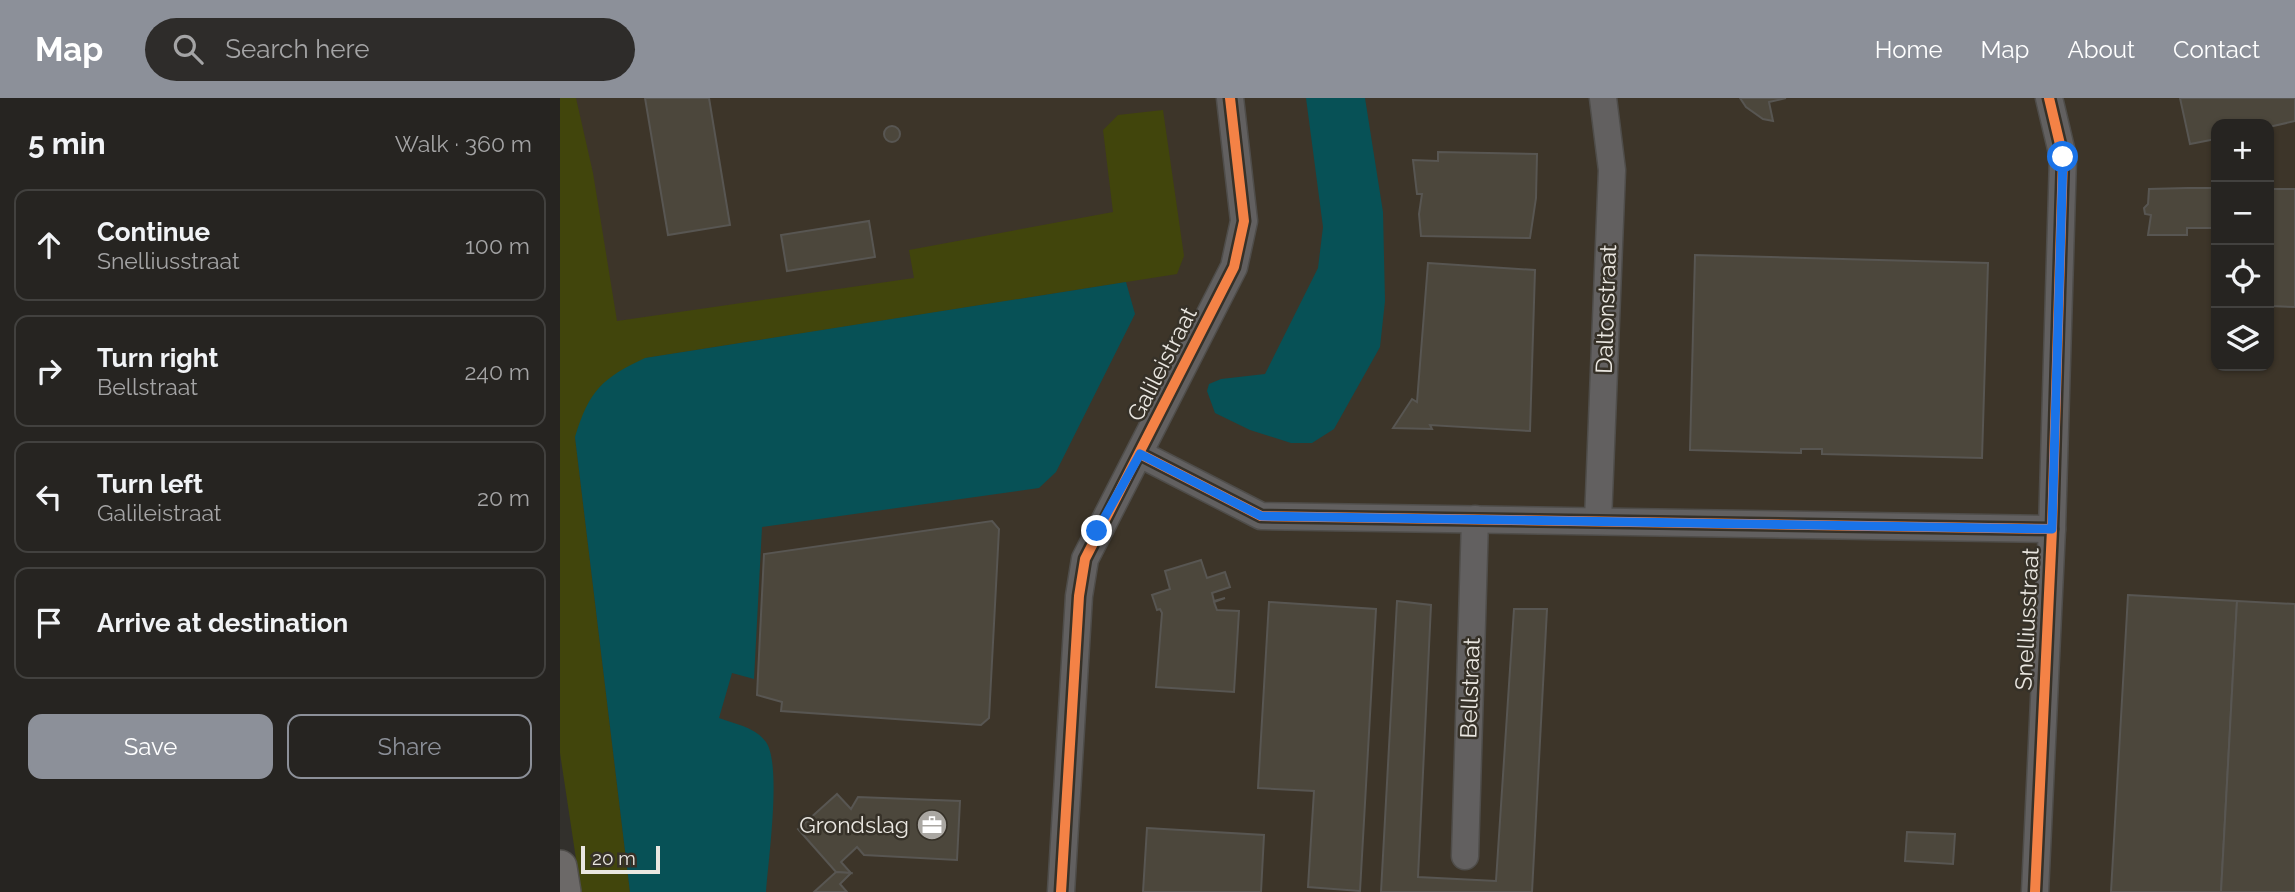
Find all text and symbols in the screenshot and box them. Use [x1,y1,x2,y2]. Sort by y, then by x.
search box [145,18,635,81]
text: Map [35,30,103,69]
icon: search [169,30,207,68]
text: Search here [225,34,370,64]
text: Home [1875,35,1943,64]
text: Map [1981,35,2029,64]
text: About [2067,35,2135,64]
text: Contact [2173,35,2260,64]
map controls [2211,119,2274,371]
button: + [2211,119,2274,182]
text: 5 min [28,126,106,161]
text: Walk · 360 m [395,130,532,157]
route start [2047,141,2078,172]
button: − [2211,182,2274,245]
text: Continue [97,217,210,247]
icon: ahead [30,226,68,264]
text: 100 m [465,232,530,259]
street label: Daltonstraat [1590,244,1621,374]
button: locate [2211,245,2274,308]
text: Snelliusstraat [97,247,240,274]
street label: Galileistraat [1121,302,1202,425]
button: layers [2211,308,2274,371]
text: Turn right [97,343,218,373]
icon: right [30,352,68,390]
text: 240 m [464,358,530,385]
text: Bellstraat [97,373,198,400]
text: Turn left [97,469,203,499]
icon: left [30,478,68,516]
text: 20 m [477,484,530,511]
text: Galileistraat [97,499,222,526]
route end [1081,515,1112,546]
street label: Snelliusstraat [2009,547,2044,691]
icon: arrive [30,604,68,642]
text: Arrive at destination [97,608,348,638]
street label: Bellstraat [1454,637,1485,739]
button: Save [28,714,273,779]
button: Share [287,714,532,779]
office icon: Grondslag [915,808,949,842]
place label: Grondslag [799,811,909,838]
scale bar [581,843,660,875]
text: 20 m [592,847,636,869]

